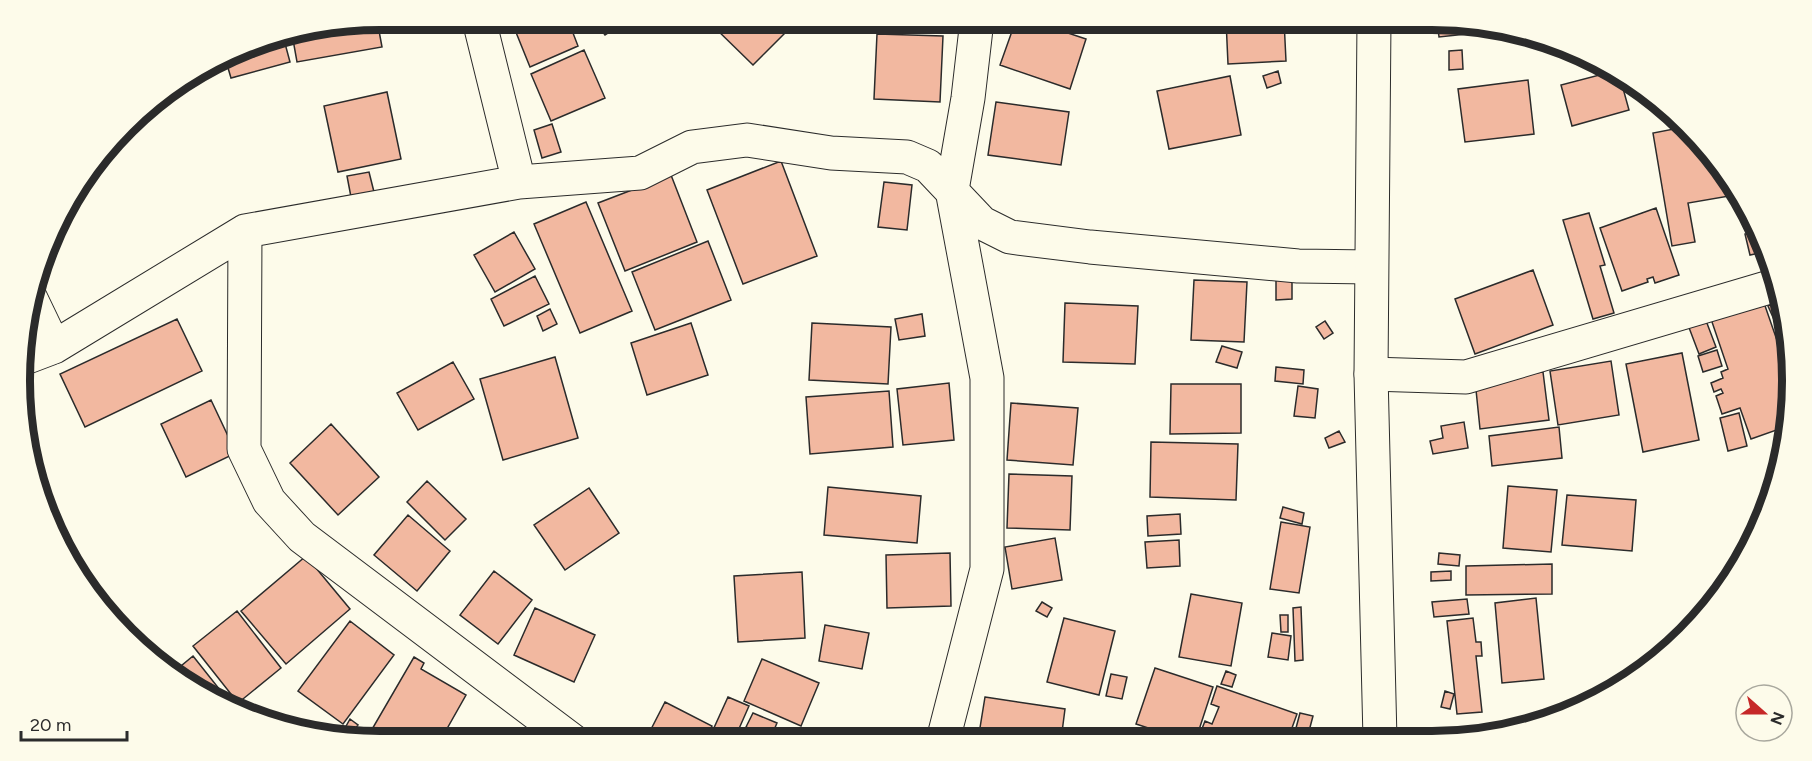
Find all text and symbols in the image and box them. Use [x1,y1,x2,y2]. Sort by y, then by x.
north arrow [1734,683,1794,743]
scale bar [21,704,128,742]
text: N [1766,709,1789,727]
text: 20 m [30,714,71,736]

